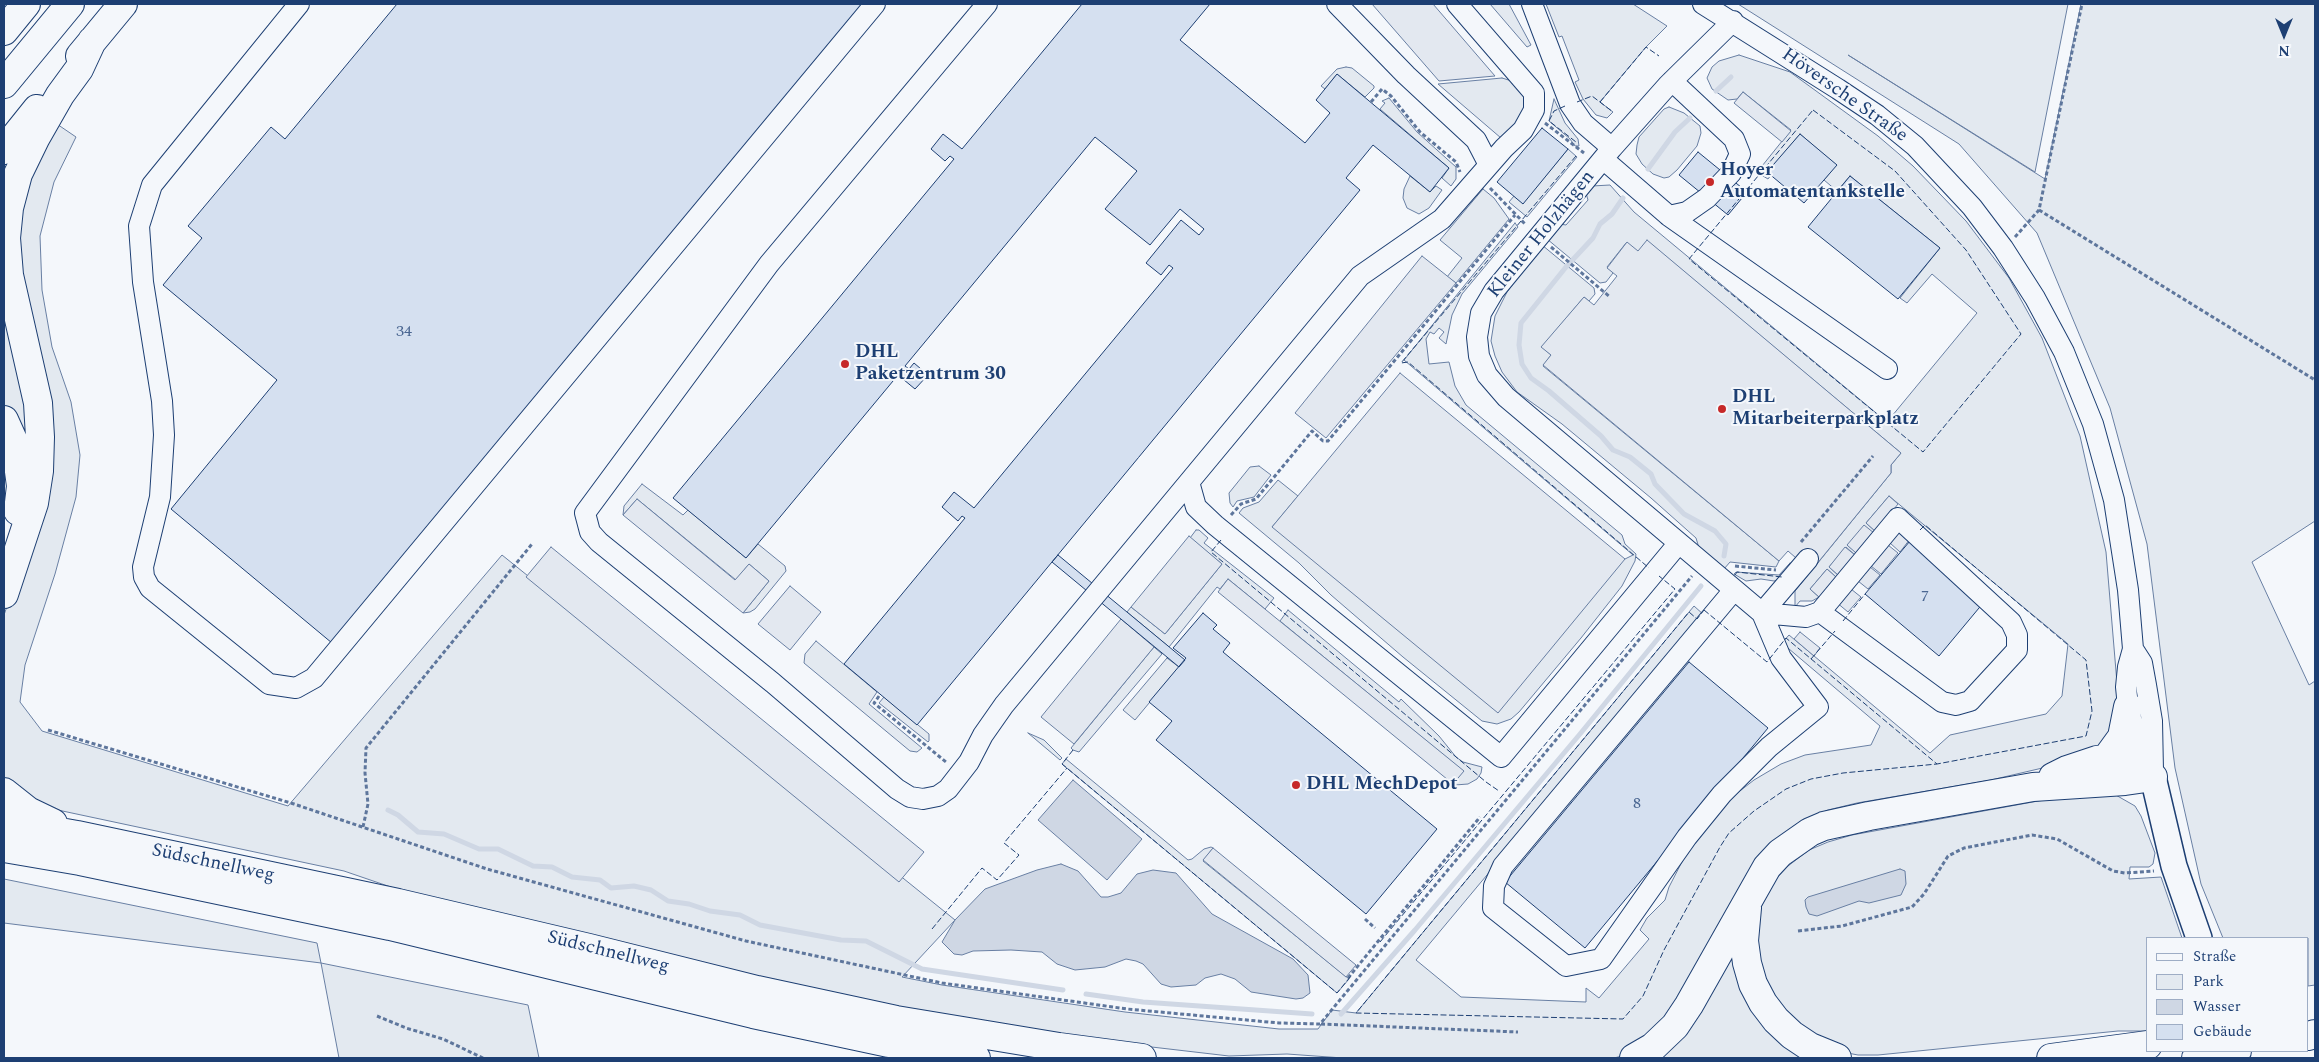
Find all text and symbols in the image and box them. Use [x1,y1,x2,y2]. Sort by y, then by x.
north arrow [2259,10,2309,60]
text: N [2278,40,2290,61]
street label: Höversche Straße [1777,44,1911,148]
place label: Hoyer Automatentankstelle [1720,160,1905,204]
street label: Kleiner Holzhägen [1484,167,1600,303]
marker: Hoyer Automatentankstelle [1704,176,1716,188]
house number: 34 [396,323,412,343]
place label: DHL Paketzentrum 30 [855,342,1006,386]
marker: DHL Paketzentrum 30 [839,358,851,370]
place label: DHL Mitarbeiterparkplatz [1732,387,1919,431]
marker: DHL Mitarbeiterparkplatz [1716,403,1728,415]
house number: 7 [1921,588,1929,608]
place label: DHL MechDepot [1306,774,1458,796]
marker: DHL MechDepot [1290,779,1302,791]
house number: 8 [1633,795,1641,815]
street label: Südschnellweg [149,840,277,888]
street label: Südschnellweg [545,927,671,979]
legend [2146,937,2309,1052]
text: Straße [2193,945,2236,968]
text: Park [2193,970,2224,993]
text: Wasser [2193,995,2241,1018]
text: Gebäude [2193,1020,2252,1043]

